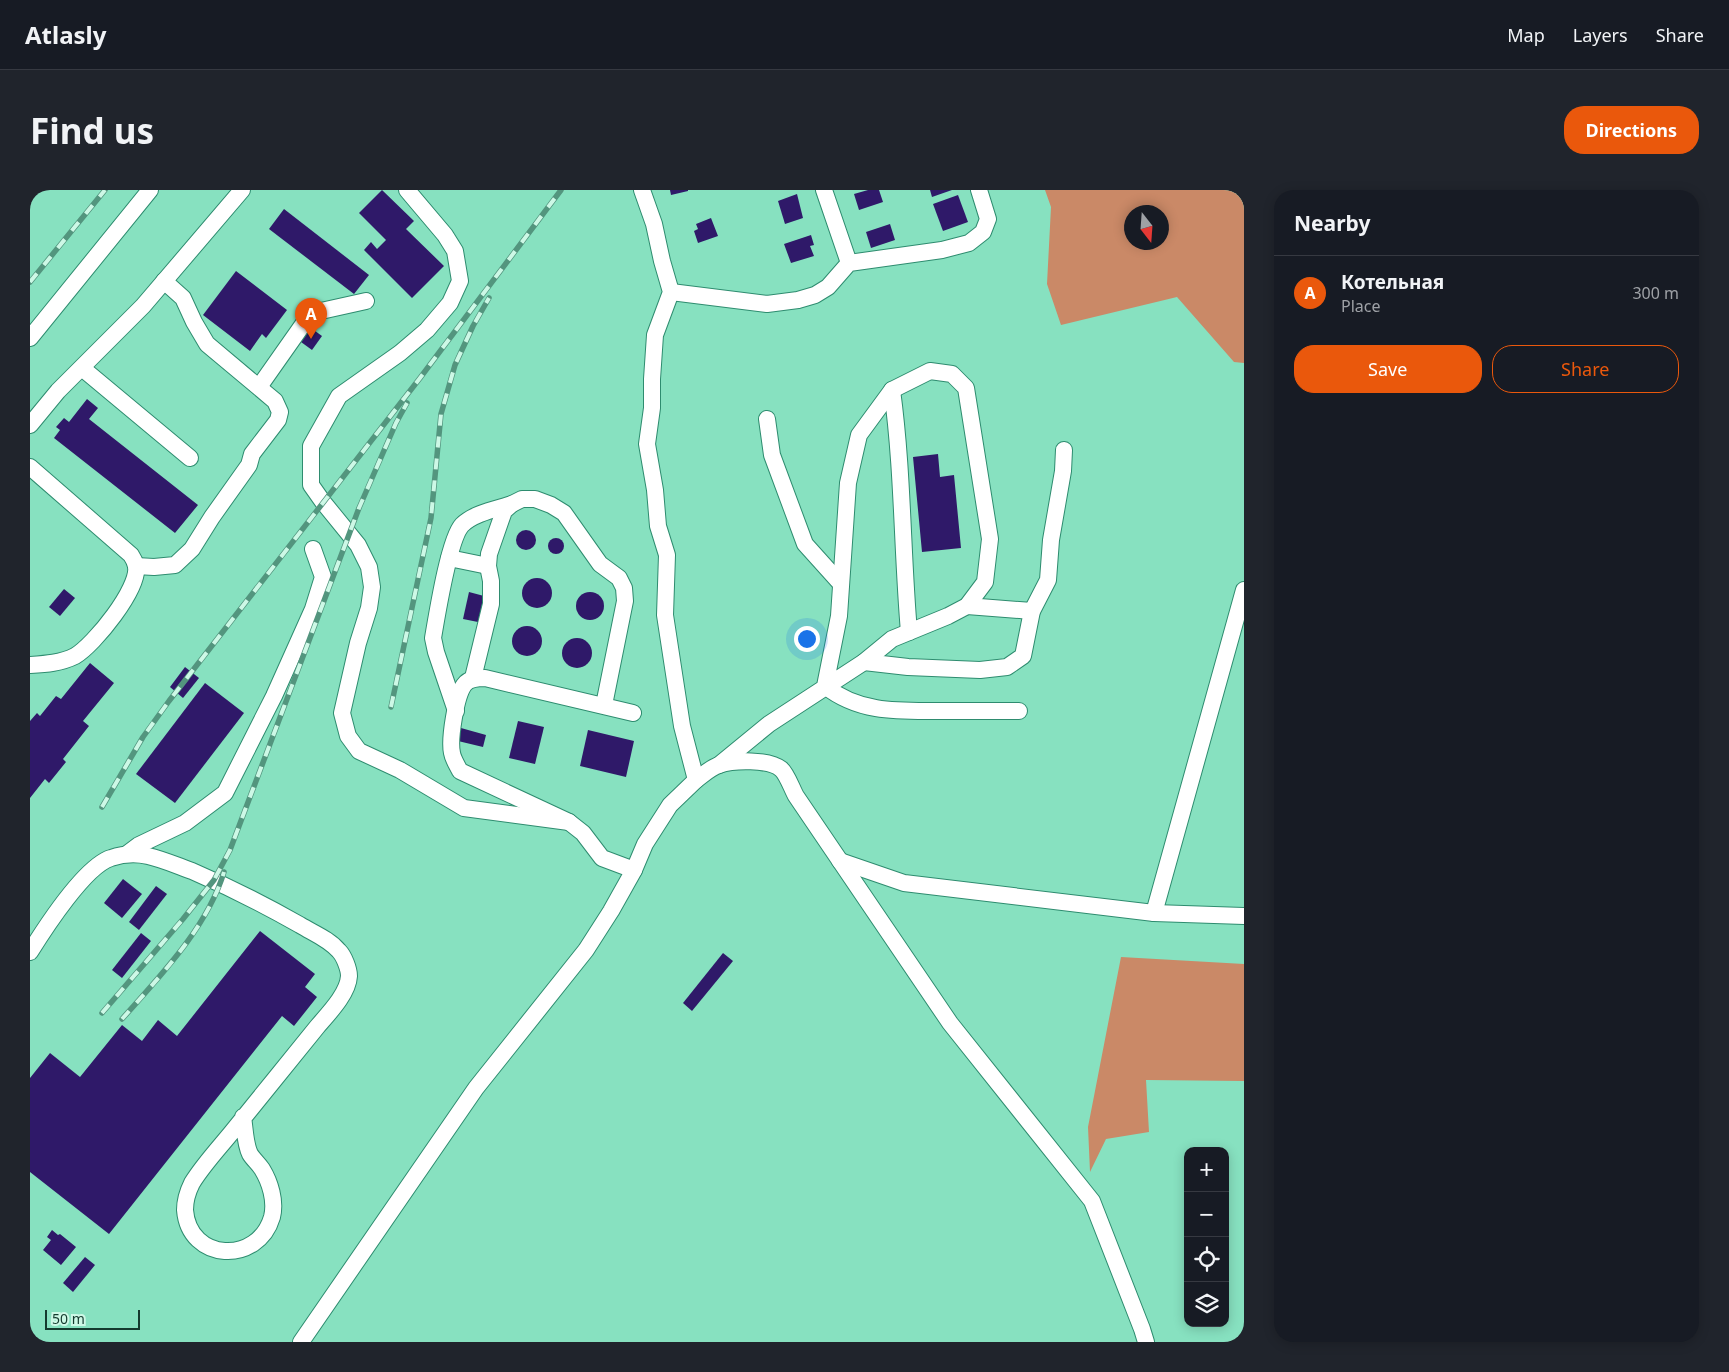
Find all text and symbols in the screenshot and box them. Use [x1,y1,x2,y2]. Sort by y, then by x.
text: Atlasly [25,18,106,51]
text: Map [1507,23,1545,47]
text: Layers [1573,23,1628,47]
text: Share [1656,23,1704,47]
button: Directions [1564,106,1699,154]
text: Find us [30,107,154,154]
north arrow [1124,205,1169,250]
text: Nearby [1294,209,1370,237]
text: Котельная [1341,269,1444,295]
text: A [1304,282,1316,304]
text: 300 m [1632,282,1679,304]
text: Place [1341,295,1381,317]
pin: A [295,298,327,339]
button: Save [1294,345,1482,393]
button: Share [1492,345,1679,393]
your location [794,626,820,652]
map controls [1184,1147,1229,1327]
button: + [1184,1147,1229,1192]
button: − [1184,1192,1229,1237]
button: locate [1184,1237,1229,1282]
button: layers [1184,1282,1229,1327]
scale bar [45,1307,140,1330]
text: 50 m [52,1309,85,1328]

